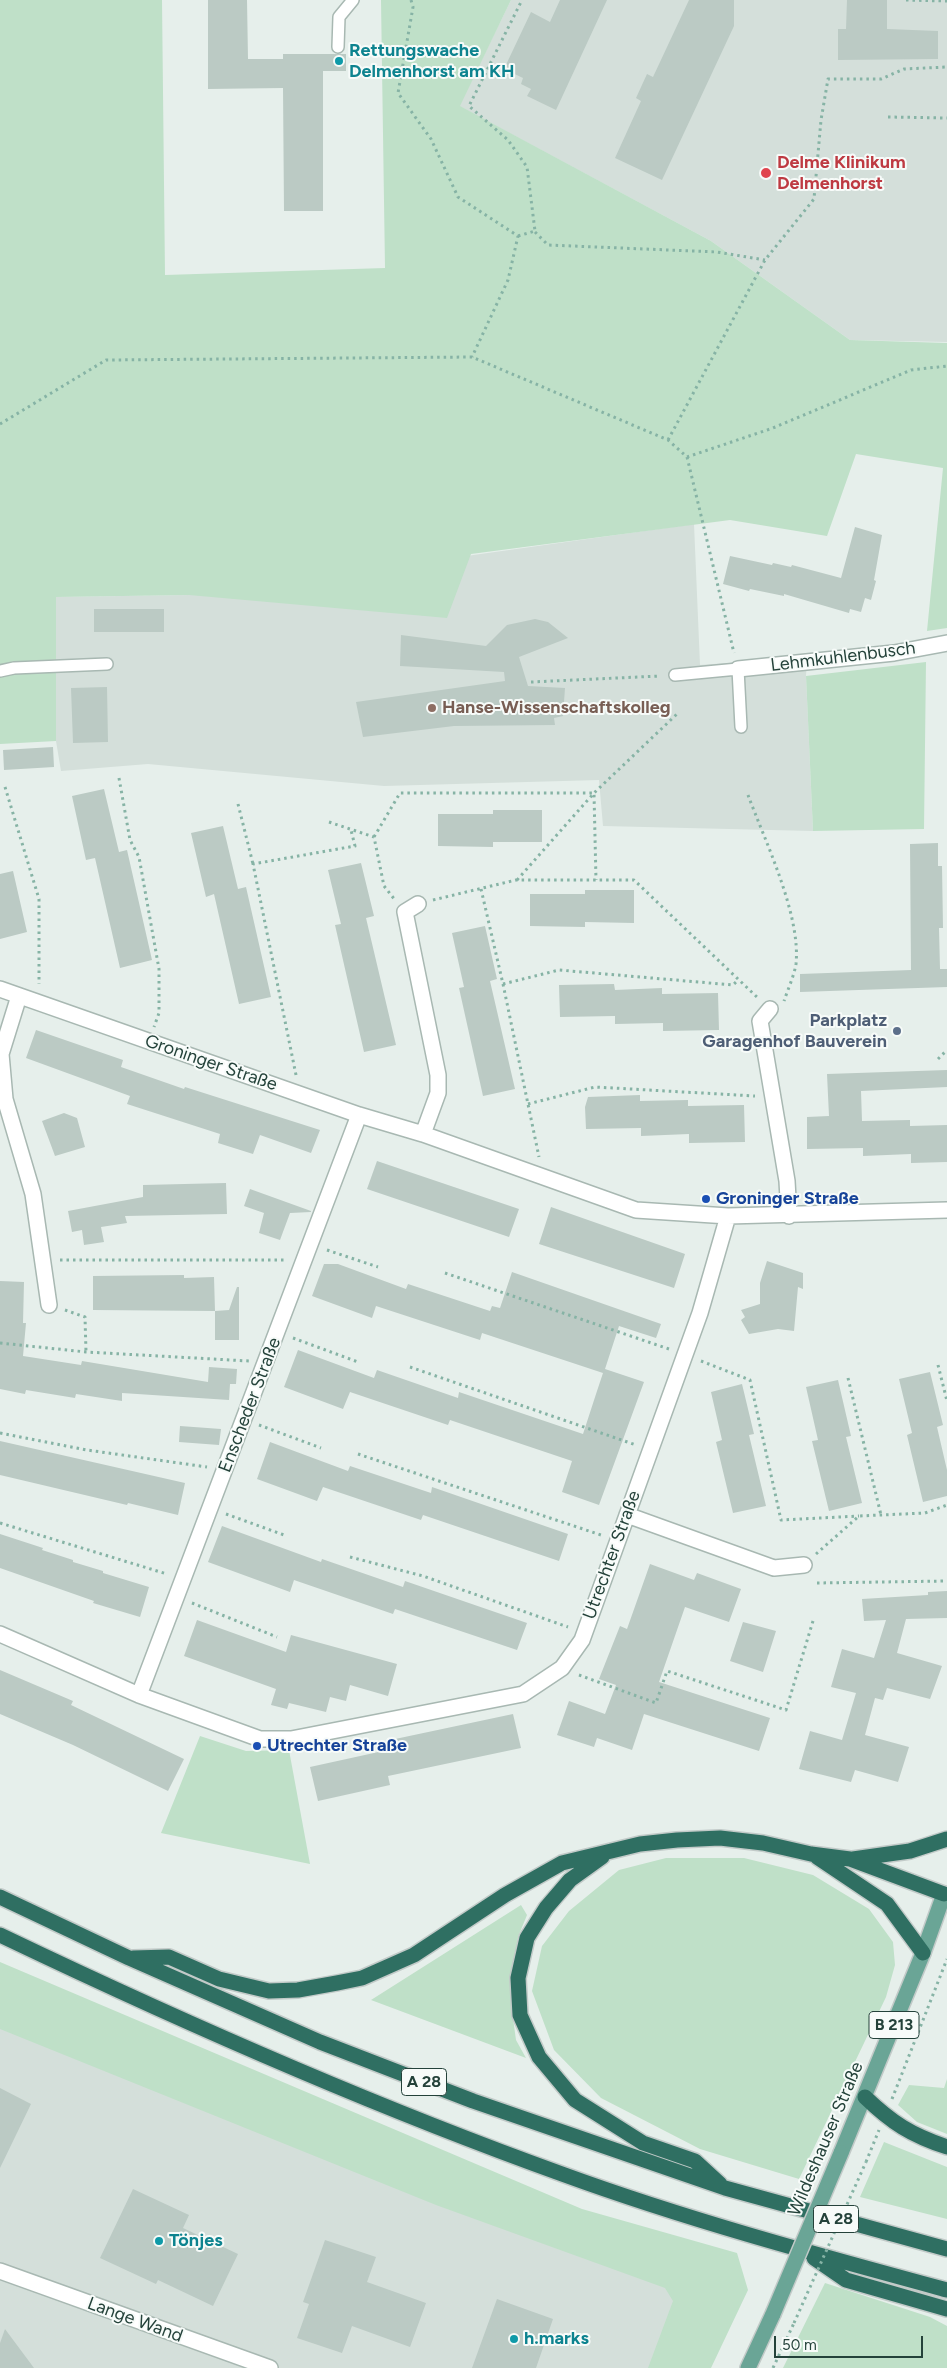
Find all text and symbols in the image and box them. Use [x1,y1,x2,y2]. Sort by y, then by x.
place label: Rettungswache Delmenhorst am KH [349,40,514,82]
marker: Rettungswache Delmenhorst am KH [333,55,345,67]
place label: Delme Klinikum Delmenhorst [777,152,906,194]
marker: Delme Klinikum Delmenhorst [759,166,773,180]
street label: Lehmkuhlenbusch [769,637,917,677]
place label: Hanse-Wissenschaftskolleg [442,697,671,719]
marker: Hanse-Wissenschaftskolleg [426,702,438,714]
place label: Parkplatz Garagenhof Bauverein [702,1010,887,1052]
marker: Parkplatz Garagenhof Bauverein [891,1025,903,1037]
street label: Groninger Straße [142,1030,280,1096]
place label: Groninger Straße [716,1188,859,1210]
marker: Groninger Straße [700,1193,712,1205]
street label: Enscheder Straße [214,1335,286,1475]
street label: Utrechter Straße [579,1488,645,1622]
place label: Utrechter Straße [267,1735,407,1757]
marker: Utrechter Straße [251,1740,263,1752]
road number: B 213 [869,2012,919,2038]
street label: Wildeshauser Straße [784,2059,868,2219]
road number: A 28 [402,2068,446,2096]
road number: A 28 [814,2206,858,2232]
place label: Tönjes [169,2230,223,2252]
marker: Tönjes [153,2235,165,2247]
street label: Lange Wand [84,2293,186,2347]
scale bar [777,2326,926,2358]
place label: h.marks [524,2328,589,2350]
marker: h.marks [508,2333,520,2345]
text: 50 m [782,2336,817,2354]

